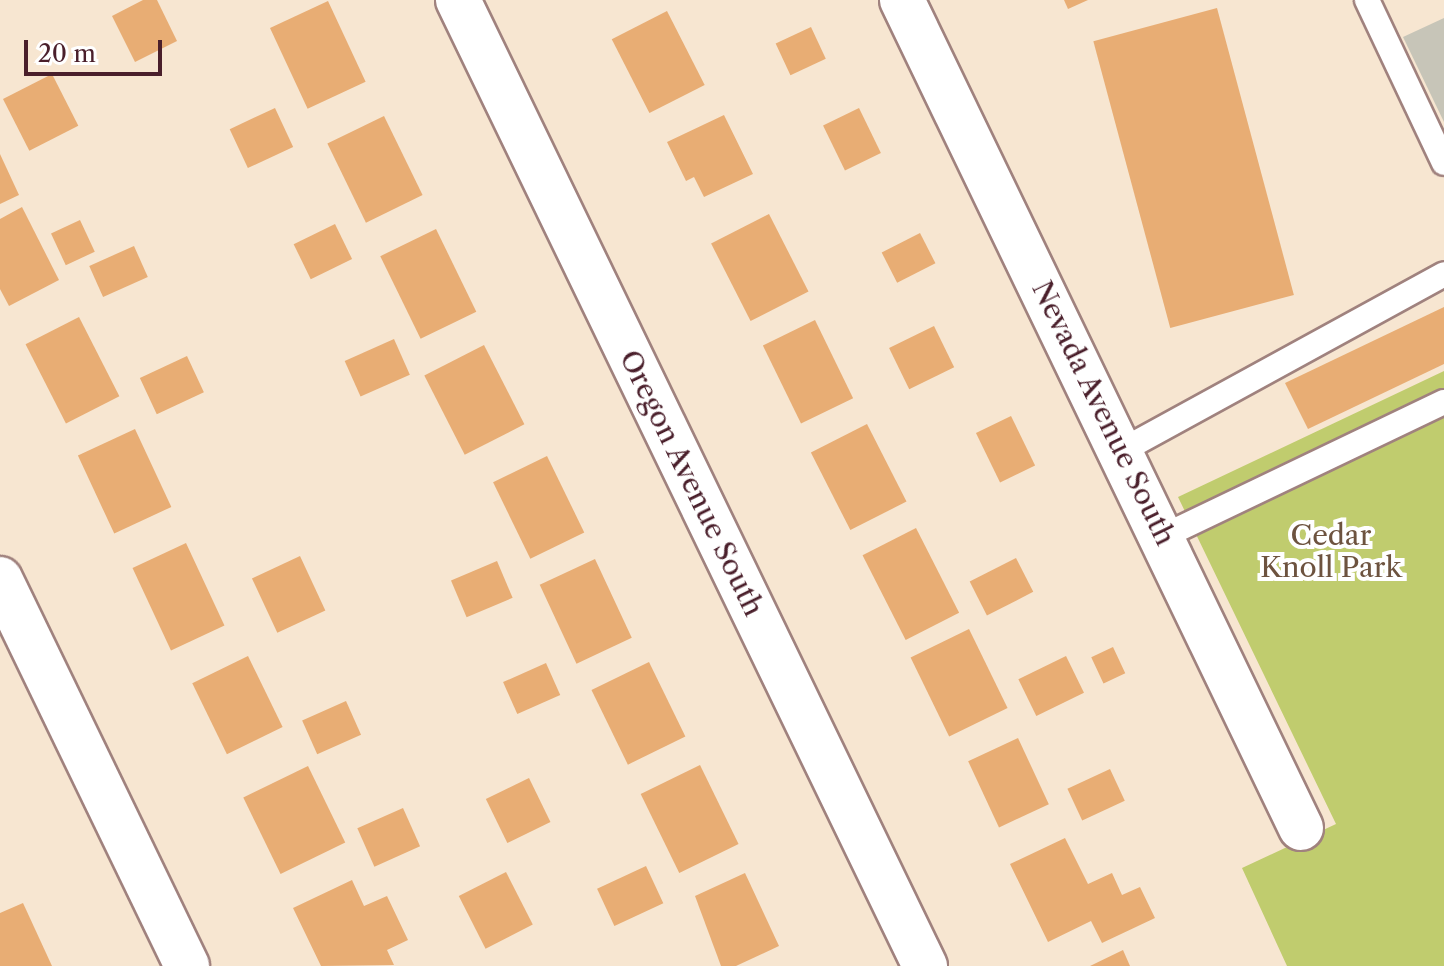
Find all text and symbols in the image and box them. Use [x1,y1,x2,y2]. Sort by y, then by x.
scale bar [28,24,166,74]
text: 20 m [38,39,96,68]
street label: Nevada Avenue South [1025,275,1183,551]
street label: Oregon Avenue South [613,344,771,622]
park label: Cedar Knoll Park [1260,518,1402,584]

